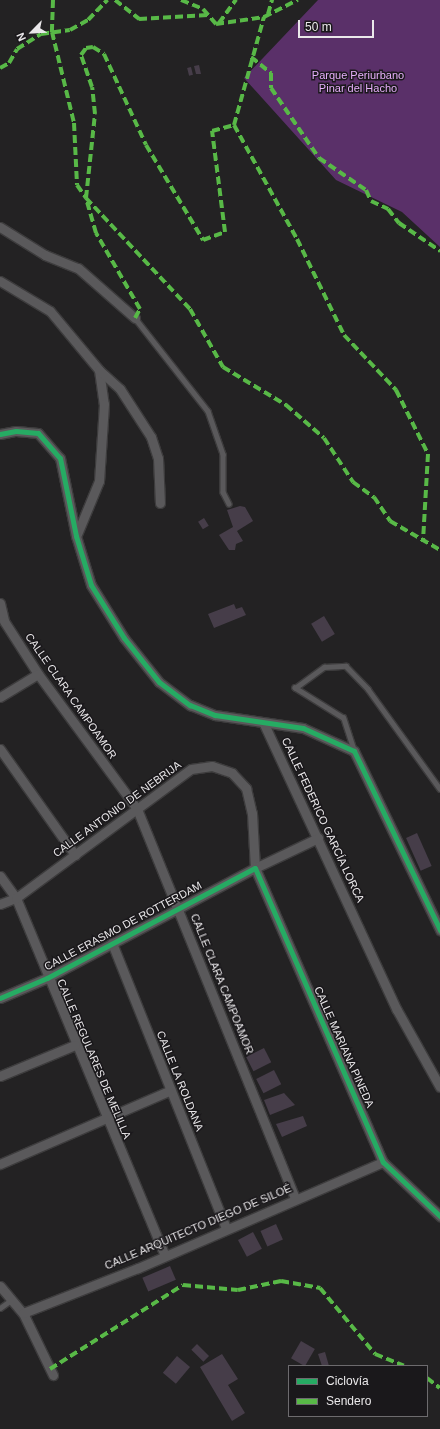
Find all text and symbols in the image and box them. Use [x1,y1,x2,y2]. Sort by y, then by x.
north arrow [12,12,52,52]
scale bar [300,12,376,38]
text: 50 m [305,20,332,34]
text: N [14,31,28,43]
park label: Parque Periurbano Pinar del Hacho [312,69,404,95]
street label: CALLE CLARA CAMPOAMOR [22,630,120,762]
street label: CALLE FEDERICO GARCÍA LORCA [279,735,367,905]
street label: CALLE ANTONIO DE NEBRIJA [50,758,184,860]
street label: CALLE ERASMO DE ROTTERDAM [42,879,204,973]
street label: CALLE CLARA CAMPOAMOR [188,912,256,1056]
street label: CALLE REGULARES DE MELILLA [54,977,134,1141]
street label: CALLE MARIANA PINEDA [311,984,377,1110]
street label: CALLE LA ROLDANA [154,1029,206,1133]
street label: CALLE ARQUITECTO DIEGO DE SILOÉ [102,1181,294,1273]
legend [288,1365,428,1417]
text: Ciclovía [326,1374,369,1388]
text: Sendero [326,1394,371,1408]

